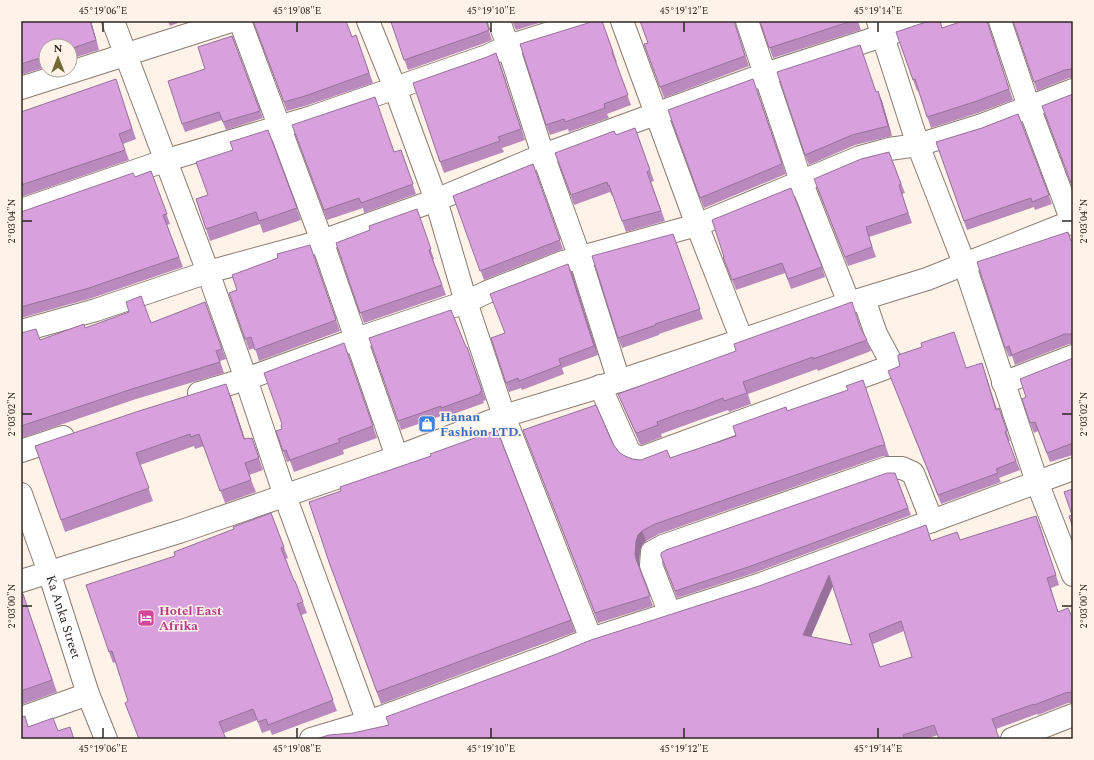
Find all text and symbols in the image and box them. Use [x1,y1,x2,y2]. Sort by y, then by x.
text: 45°19'06"E [79,3,127,19]
text: 45°19'08"E [273,3,321,19]
text: 45°19'10"E [467,3,515,19]
text: 45°19'12"E [660,3,708,19]
text: 45°19'14"E [854,3,902,19]
north arrow [38,38,78,78]
text: N [54,40,63,57]
text: 2°03'04"N [4,199,20,244]
text: 2°03'04"N [1076,199,1092,244]
text: 2°03'02"N [4,392,20,437]
text: 2°03'02"N [1076,392,1092,437]
place label: Hanan Fashion LTD. [440,407,521,442]
shop icon: Hanan Fashion LTD. [417,414,437,434]
street label: Ka Anka Street [41,572,86,662]
text: 2°03'00"N [4,584,20,629]
text: 2°03'00"N [1076,584,1092,629]
place label: Hotel East Afrika [159,601,222,636]
hotel icon: Hotel East Afrika [136,608,156,628]
text: 45°19'06"E [79,741,127,757]
text: 45°19'08"E [273,741,321,757]
text: 45°19'10"E [467,741,515,757]
text: 45°19'12"E [660,741,708,757]
text: 45°19'14"E [854,741,902,757]

